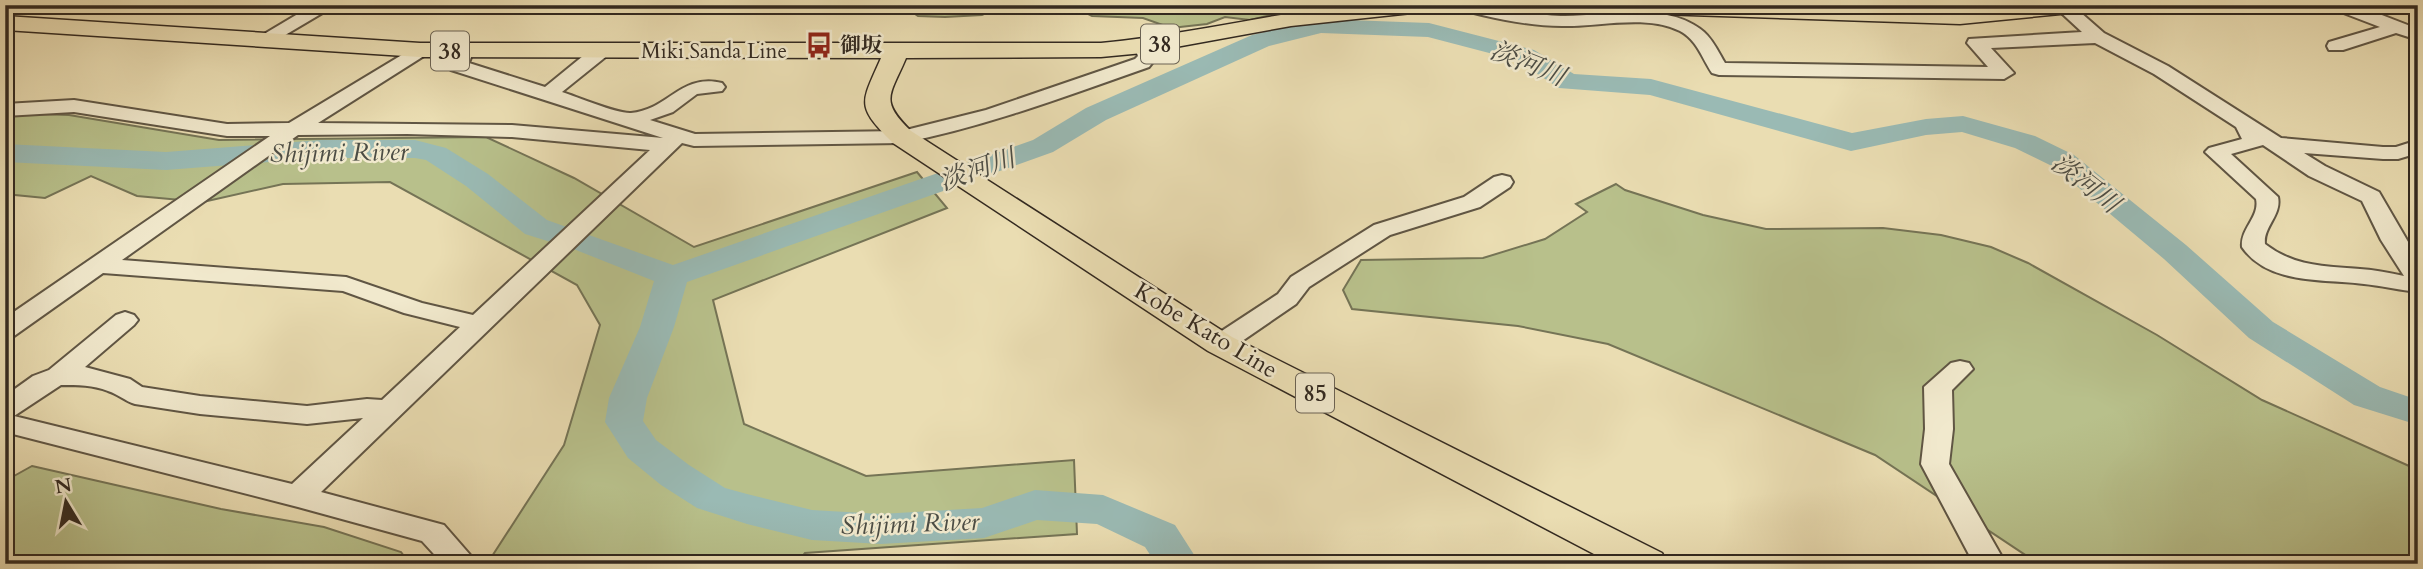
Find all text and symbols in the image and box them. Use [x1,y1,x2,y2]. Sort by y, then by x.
road number: 38 [1141,24,1179,64]
bus stop icon: 御坂 [804,30,834,60]
place label: 御坂 [840,31,882,60]
road number: 38 [431,32,469,70]
water label: 淡河川 [1485,33,1573,95]
street label: Miki Sanda Line [641,37,787,66]
water label: Shijimi River [269,134,410,171]
water label: 淡河川 [935,139,1023,199]
water label: 淡河川 [2044,146,2130,223]
street label: Kobe Kato Line [1128,275,1284,386]
road number: 85 [1296,374,1334,412]
north arrow [32,468,102,538]
text: N [53,472,74,500]
water label: Shijimi River [840,504,981,543]

